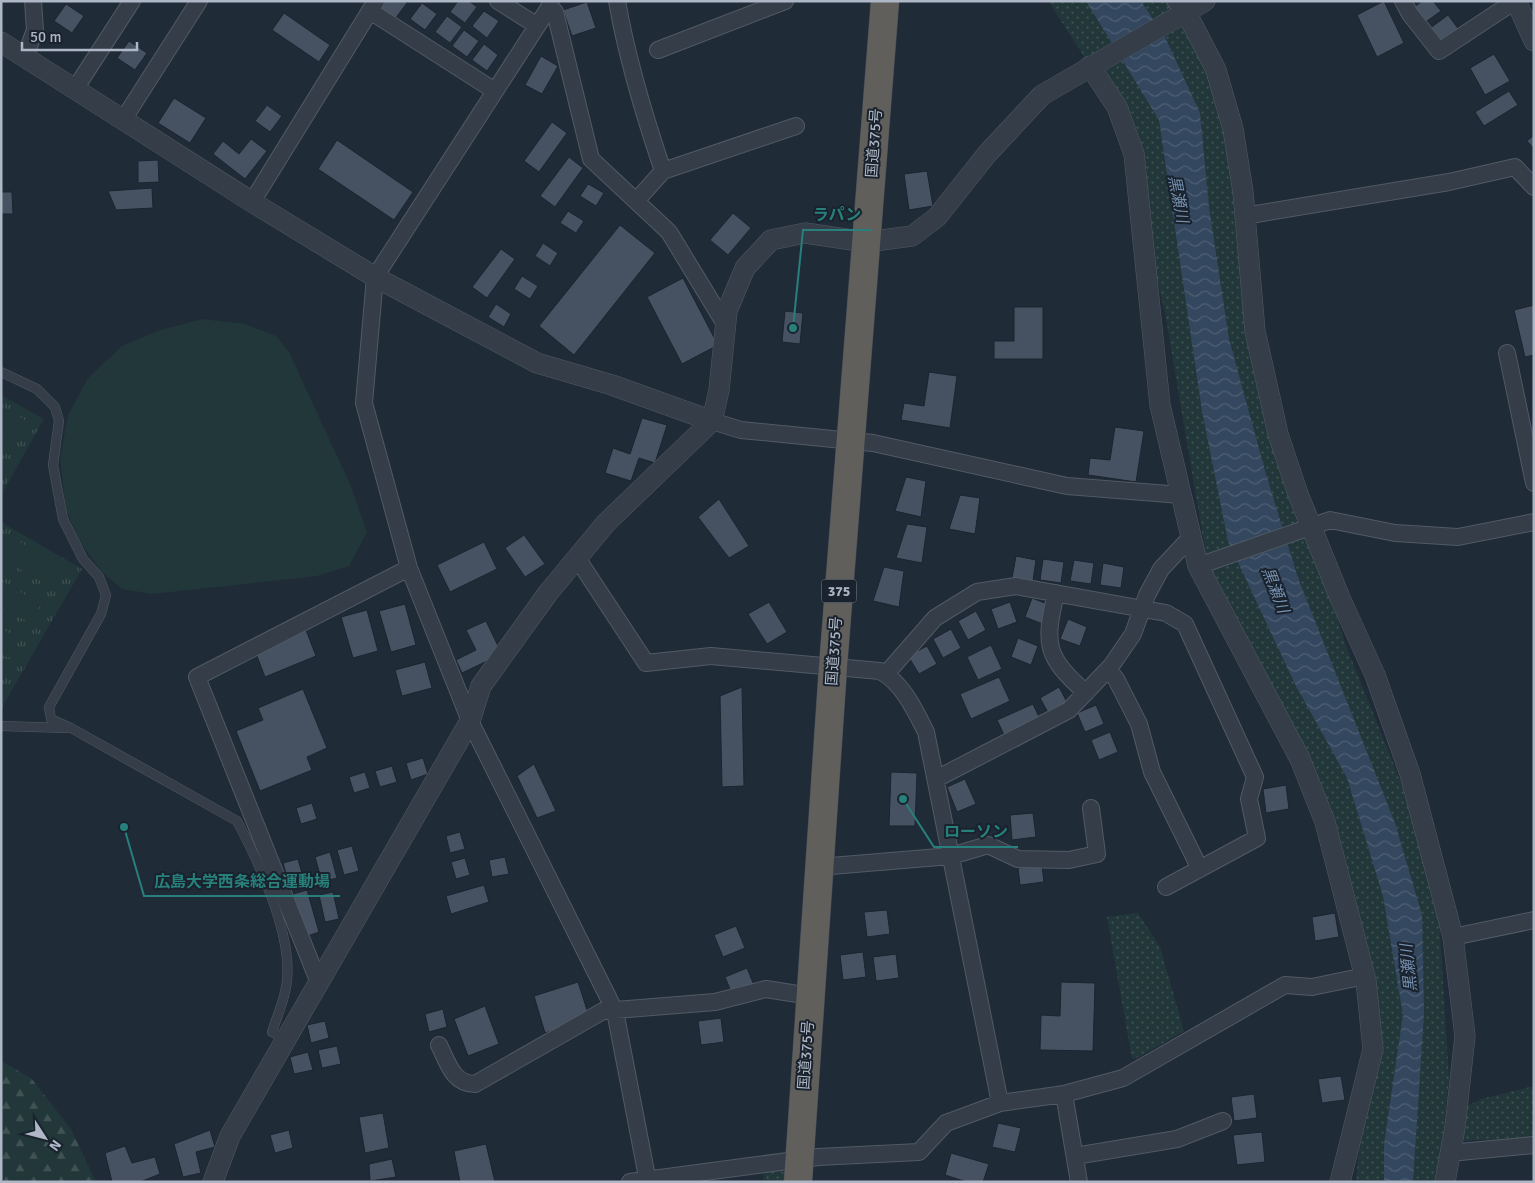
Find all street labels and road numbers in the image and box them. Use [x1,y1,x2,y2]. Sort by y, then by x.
street label: 国道375号 [863,108,885,178]
road number: 375 [822,580,856,602]
street label: 国道375号 [823,616,845,686]
street label: 国道375号 [795,1020,817,1090]

